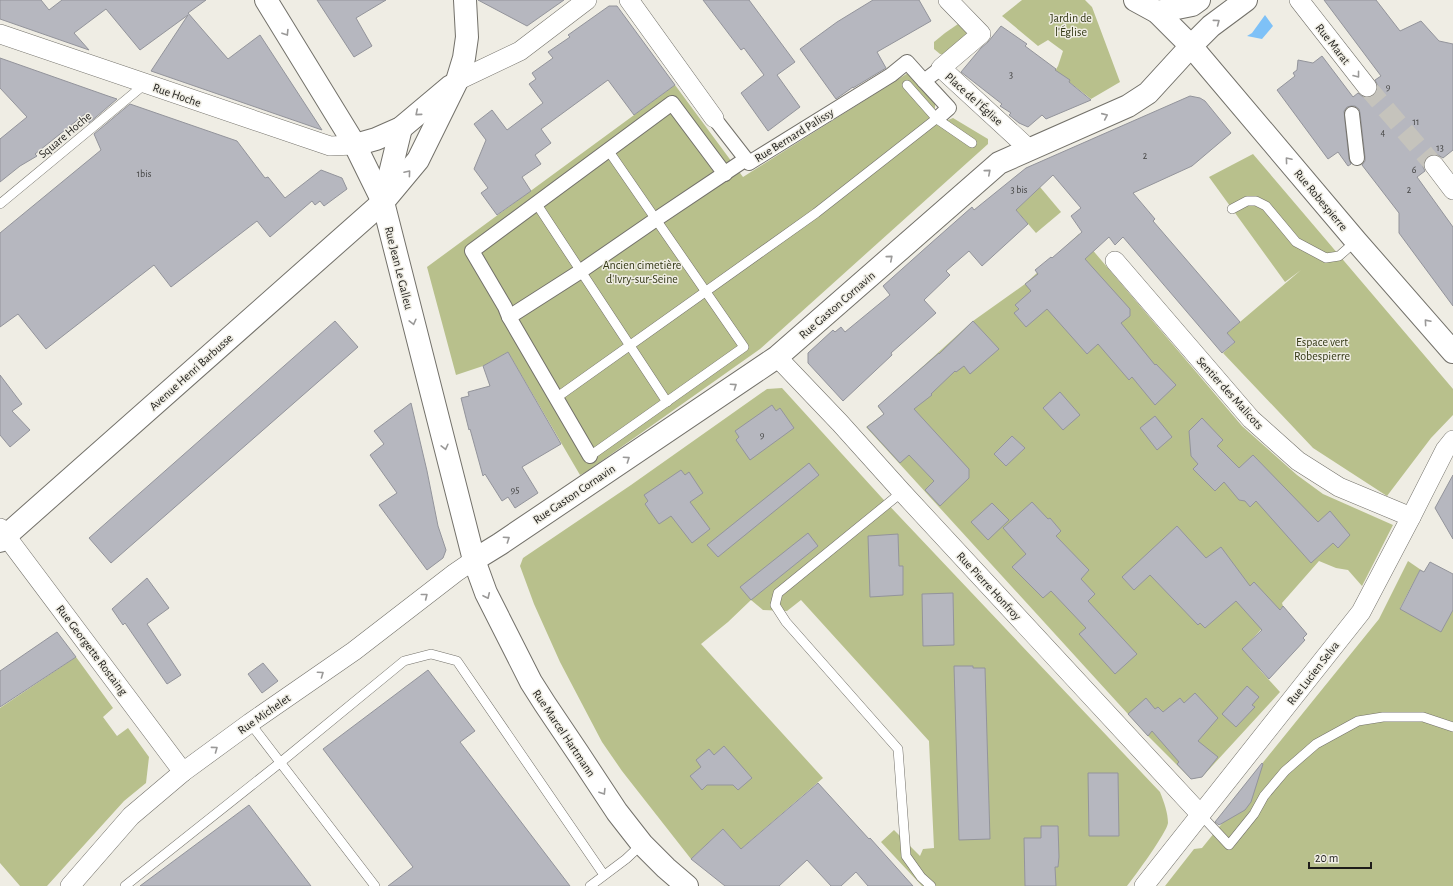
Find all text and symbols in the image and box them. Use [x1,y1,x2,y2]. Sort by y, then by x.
park label: Jardin de l'Église [1050,12,1092,38]
one-way arrow [1213,19,1220,26]
street label: Rue Marat [1314,21,1353,67]
one-way arrow [282,29,289,36]
street label: Place de l'Église [943,70,1006,128]
house number: 3 [1009,70,1013,80]
one-way arrow [1352,70,1359,77]
street label: Rue Hoche [151,81,203,109]
house number: 9 [1386,82,1391,92]
street label: Rue Bernard Palissy [752,106,836,165]
one-way arrow [416,109,423,116]
street label: Square Hoche [36,110,94,160]
one-way arrow [1101,113,1108,121]
house number: 11 [1413,117,1419,127]
house number: 4 [1381,128,1386,138]
house number: 13 [1436,143,1444,153]
house number: 2 [1143,151,1148,161]
one-way arrow [1285,158,1292,165]
house number: 6 [1412,165,1417,175]
street label: Rue Robespierre [1292,167,1350,233]
house number: 1bis [137,169,152,179]
one-way arrow [403,170,410,177]
one-way arrow [984,170,991,177]
house number: 3 bis [1010,185,1028,195]
house number: 2 [1407,185,1412,195]
street label: Rue Jean Le Galleu [383,225,415,311]
one-way arrow [886,255,893,262]
park label: Ancien cimetière d'Ivry-sur-Seine [603,259,681,286]
street label: Rue Gaston Cornavin [797,269,877,341]
one-way arrow [408,318,417,325]
one-way arrow [1425,320,1432,327]
street label: Avenue Henri Barbusse [147,331,235,413]
park label: Espace vert Robespierre [1294,336,1350,362]
street label: Sentier des Malicots [1194,354,1266,432]
one-way arrow [730,383,737,391]
house number: 9 [760,430,765,440]
one-way arrow [441,444,449,451]
one-way arrow [622,456,629,463]
street label: Rue Gaston Cornavin [531,462,617,526]
house number: 95 [511,485,519,495]
one-way arrow [503,536,510,544]
street label: Rue Pierre Honfroy [954,550,1023,623]
one-way arrow [482,592,490,599]
one-way arrow [420,594,427,601]
street label: Rue Georgette Rostaing [54,603,130,697]
street label: Rue Lucien Selva [1285,639,1342,707]
one-way arrow [316,672,323,679]
street label: Rue Marcel Hartmann [530,687,598,779]
street label: Rue Michelet [236,691,293,736]
one-way arrow [210,747,217,754]
one-way arrow [598,788,606,795]
scale bar [1309,844,1371,870]
text: 20 m [1315,852,1338,864]

